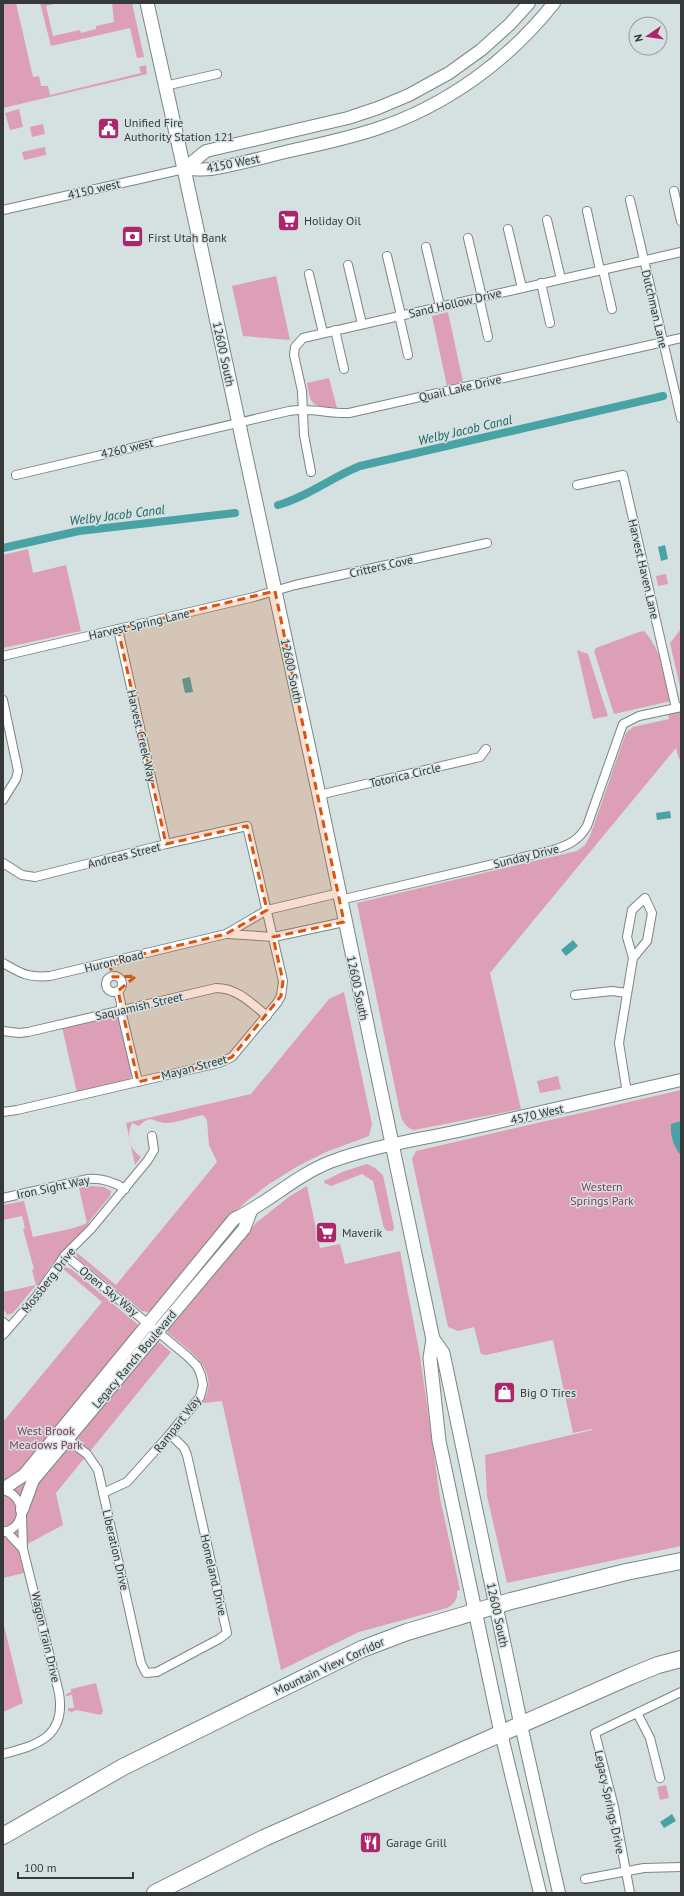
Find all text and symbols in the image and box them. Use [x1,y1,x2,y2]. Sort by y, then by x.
north arrow [628,16,668,56]
text: N [631,33,646,43]
place label: Unified Fire Authority Station 121 [124,115,234,144]
public building icon: Unified Fire Authority Station 121 [96,116,122,142]
street label: 4150 West [205,151,261,175]
street label: 4150 west [66,176,122,202]
supermarket icon: Holiday Oil [275,207,301,233]
place label: Holiday Oil [304,213,361,228]
bank icon: First Utah Bank [119,224,145,250]
place label: First Utah Bank [148,230,227,245]
street label: Dutchman Lane [639,268,671,350]
street label: Sand Hollow Drive [407,285,503,321]
street label: 12600 South [210,320,238,388]
street label: Quail Lake Drive [417,371,503,405]
water label: Welby Jacob Canal [416,411,514,449]
street label: 4260 west [99,435,155,461]
water label: Welby Jacob Canal [68,501,166,529]
street label: Harvest Haven Lane [625,517,663,621]
street label: Critters Cove [348,551,414,581]
street label: Harvest Spring Lane [87,605,191,643]
street label: 12600 South [278,637,306,705]
street label: Harvest Creek Way [124,688,160,784]
street label: Totorica Circle [368,759,442,791]
street label: Andreas Street [86,839,162,871]
street label: Sunday Drive [492,841,560,871]
street label: Huron Road [83,946,145,976]
street label: 12600 South [344,954,372,1022]
street label: Saquamish Street [94,989,184,1023]
street label: Mayan Street [160,1051,228,1083]
street label: 4570 West [509,1101,565,1127]
street label: Iron Sight Way [15,1172,91,1202]
park label: Western Springs Park [570,1179,634,1208]
supermarket icon: Maverik [314,1219,340,1245]
place label: Maverik [342,1225,382,1240]
street label: Mossberg Drive [18,1244,78,1316]
street label: Open Sky Way [76,1263,142,1320]
street label: Legacy Ranch Boulevard [88,1307,180,1411]
shop icon: Big O Tires [491,1379,517,1405]
place label: Big O Tires [520,1385,576,1400]
street label: Rampart Way [150,1392,204,1455]
park label: West Brook Meadows Park [9,1423,83,1452]
street label: Liberation Drive [99,1508,133,1592]
street label: Homeland Drive [197,1533,231,1617]
street label: 12600 South [484,1581,512,1649]
street label: Wagon Train Drive [28,1590,64,1684]
street label: Mountain View Corridor [271,1634,387,1698]
street label: Legacy Springs Drive [592,1749,628,1855]
restaurant icon: Garage Grill [358,1829,384,1855]
place label: Garage Grill [386,1835,447,1850]
scale bar [18,1854,133,1880]
text: 100 m [24,1860,57,1875]

